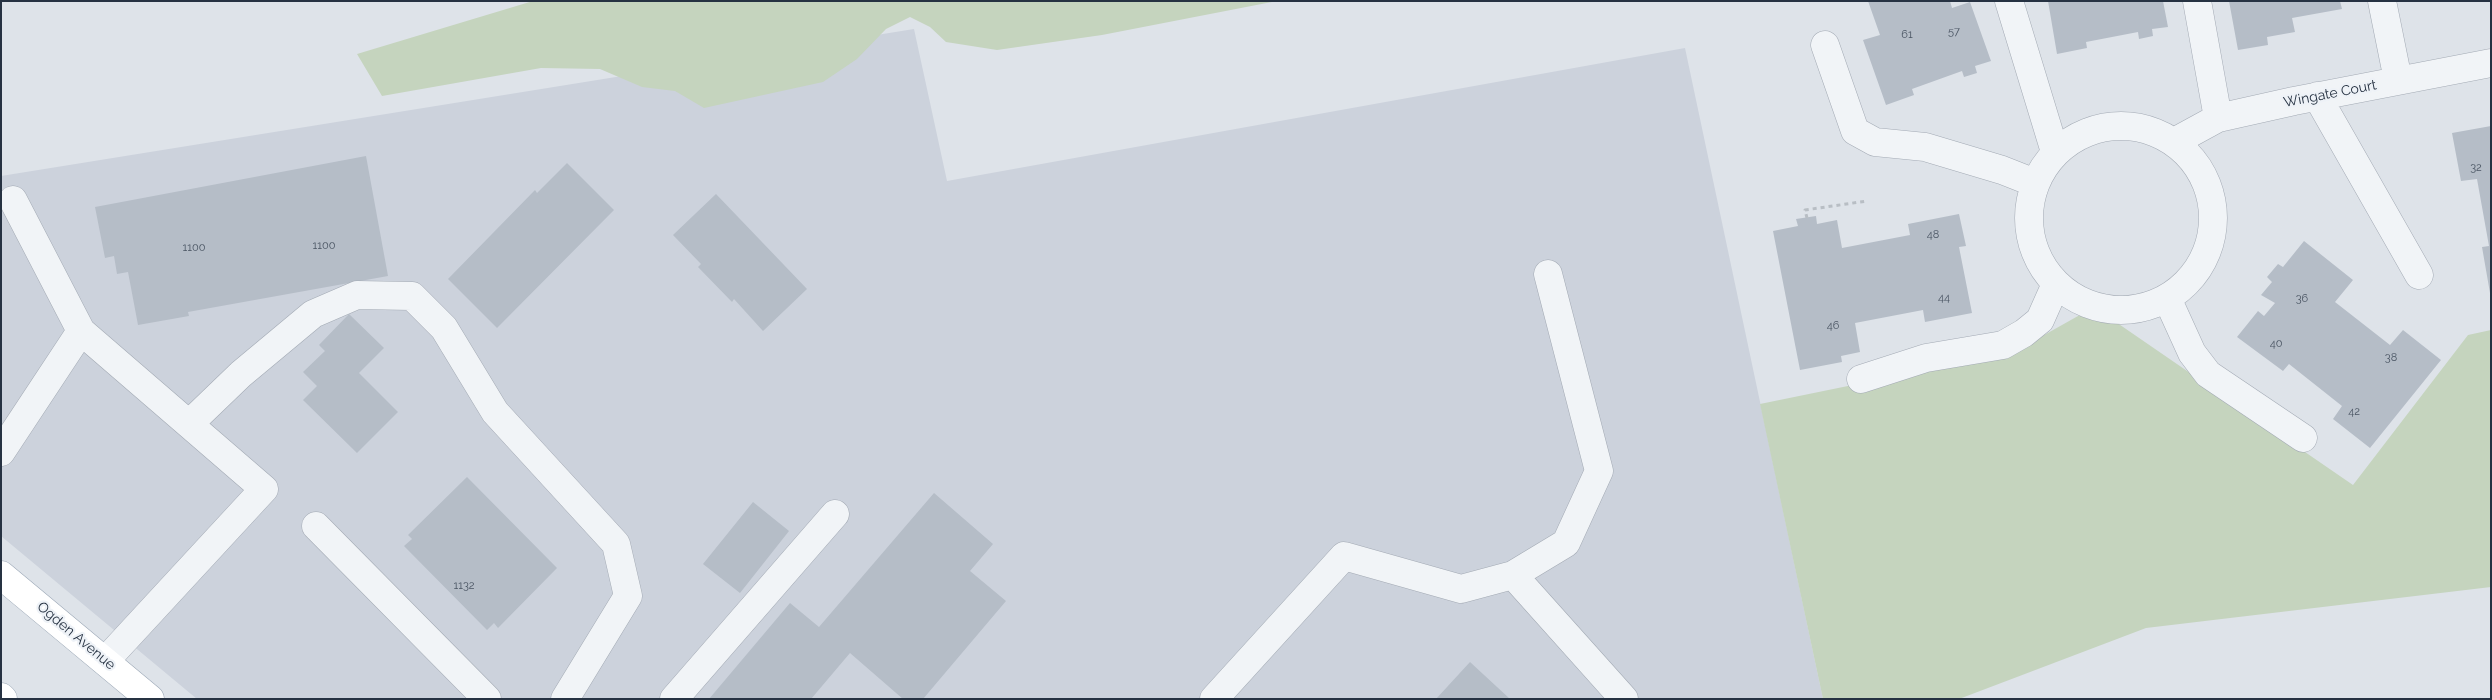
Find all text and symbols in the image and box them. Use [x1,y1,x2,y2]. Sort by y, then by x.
house number: 57 [1948,25,1960,39]
house number: 61 [1901,28,1913,42]
street label: Wingate Court [2282,77,2378,111]
house number: 32 [2470,161,2482,175]
house number: 48 [1927,228,1939,242]
house number: 1100 [313,239,335,253]
house number: 1100 [183,241,205,255]
house number: 44 [1938,291,1950,305]
house number: 36 [2296,292,2308,306]
house number: 46 [1827,319,1839,333]
house number: 40 [2270,337,2282,351]
house number: 38 [2385,351,2397,365]
house number: 42 [2348,405,2360,419]
house number: 1132 [453,579,475,593]
street label: Ogden Avenue [33,598,119,674]

